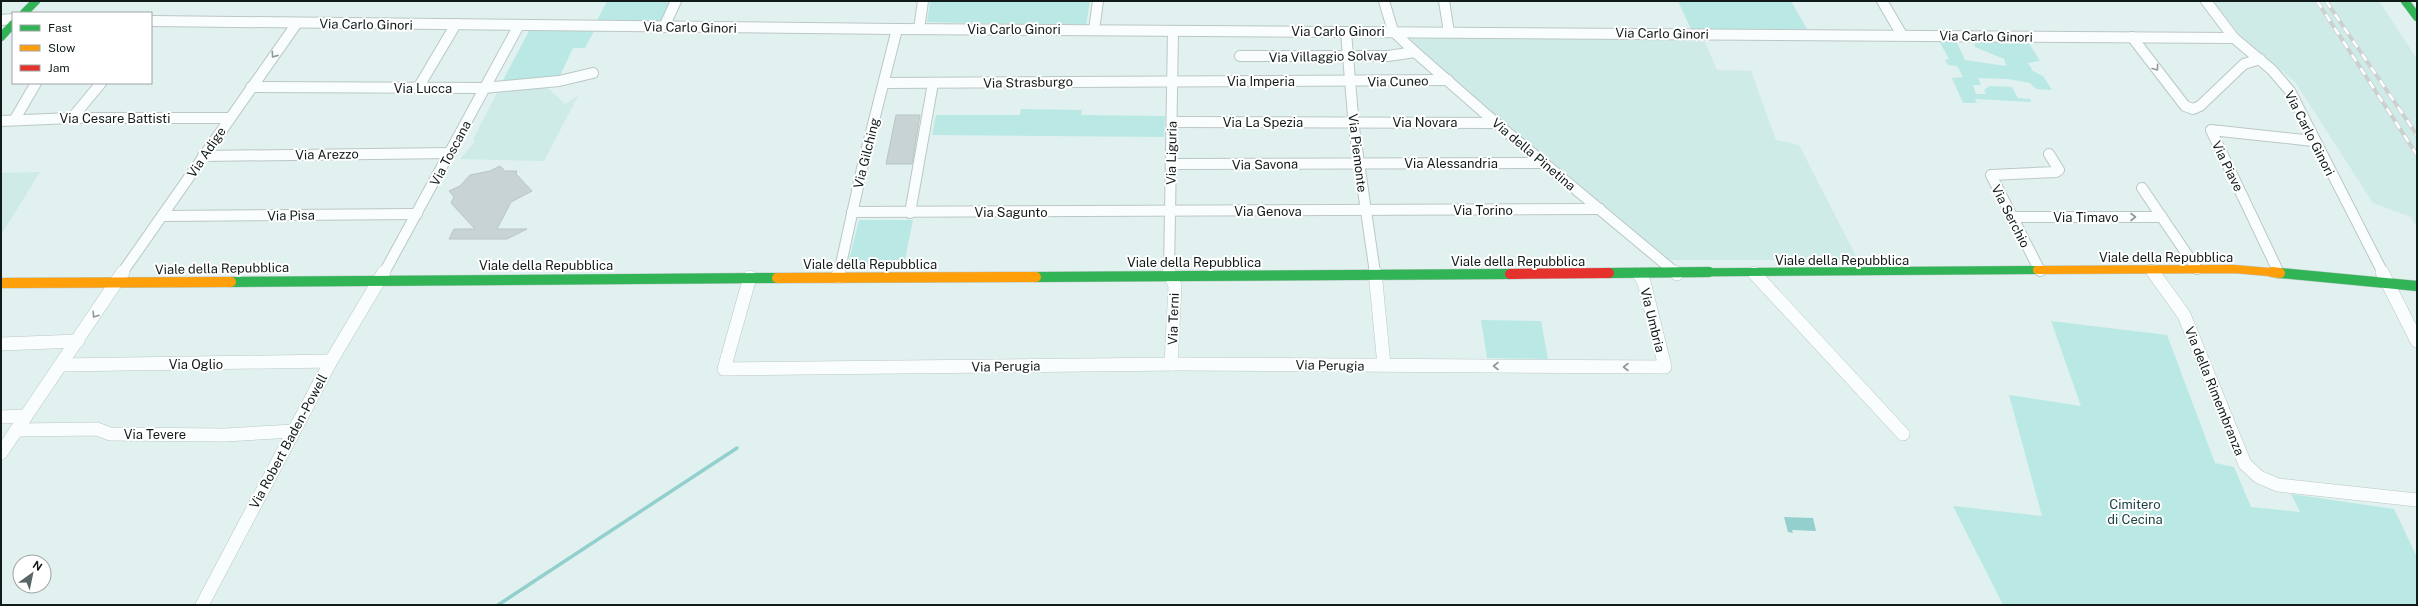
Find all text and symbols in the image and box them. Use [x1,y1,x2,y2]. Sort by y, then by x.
legend [12,12,152,84]
street label: Via Carlo Ginori [319,16,413,33]
street label: Via Carlo Ginori [643,19,737,36]
text: Fast [48,21,73,35]
street label: Via Carlo Ginori [967,22,1061,37]
street label: Via Carlo Ginori [1291,24,1385,39]
street label: Via Carlo Ginori [1615,25,1709,42]
street label: Via Carlo Ginori [1939,28,2033,45]
text: Slow [48,41,76,55]
street label: Via Villaggio Solvay [1269,48,1387,65]
one-way arrow [272,50,279,57]
text: Jam [48,61,70,75]
one-way arrow [2151,64,2158,71]
street label: Via Cuneo [1367,73,1429,90]
street label: Via Strasburgo [983,74,1073,91]
street label: Via Imperia [1227,74,1295,89]
street label: Via Lucca [394,81,452,96]
street label: Via Carlo Ginori [2282,88,2337,178]
street label: Via Cesare Battisti [60,111,170,126]
street label: Via Piemonte [1345,113,1370,193]
street label: Via La Spezia [1223,115,1303,130]
street label: Via Novara [1393,115,1457,130]
street label: Via della Pinetina [1489,115,1578,194]
street label: Via Gilching [850,116,882,190]
street label: Via Toscana [427,118,474,188]
street label: Via Liguria [1163,121,1180,185]
street label: Via Adige [184,124,229,180]
street label: Via Piave [2209,138,2246,194]
street label: Via Arezzo [295,146,359,163]
street label: Via Savona [1232,156,1298,173]
street label: Via Alessandria [1404,156,1498,171]
street label: Via Serchio [1988,182,2033,250]
street label: Via Torino [1453,203,1513,218]
street label: Via Genova [1234,204,1302,219]
street label: Via Sagunto [974,205,1048,220]
street label: Via Pisa [267,208,315,223]
street label: Via Timavo [2053,210,2119,225]
one-way arrow [2130,213,2136,221]
street label: Viale della Repubblica [2099,250,2233,265]
street label: Viale della Repubblica [1775,253,1909,268]
street label: Viale della Repubblica [1451,254,1585,269]
street label: Viale della Repubblica [1127,255,1261,270]
street label: Viale della Repubblica [803,257,937,272]
street label: Viale della Repubblica [479,258,613,273]
street label: Viale della Repubblica [155,260,289,277]
street label: Via Umbria [1637,286,1668,354]
street label: Via Terni [1165,293,1182,345]
one-way arrow [92,311,100,318]
street label: Via della Rimembranza [2182,324,2247,458]
street label: Via Oglio [169,357,223,372]
street label: Via Perugia [1295,357,1365,374]
street label: Via Perugia [971,358,1041,375]
one-way arrow [1493,362,1499,370]
one-way arrow [1623,363,1629,371]
street label: Via Robert Baden-Powell [247,371,330,511]
street label: Via Tevere [124,427,186,442]
park label: Cimitero di Cecina [2107,497,2163,527]
north arrow [12,554,52,594]
text: N [31,558,44,573]

